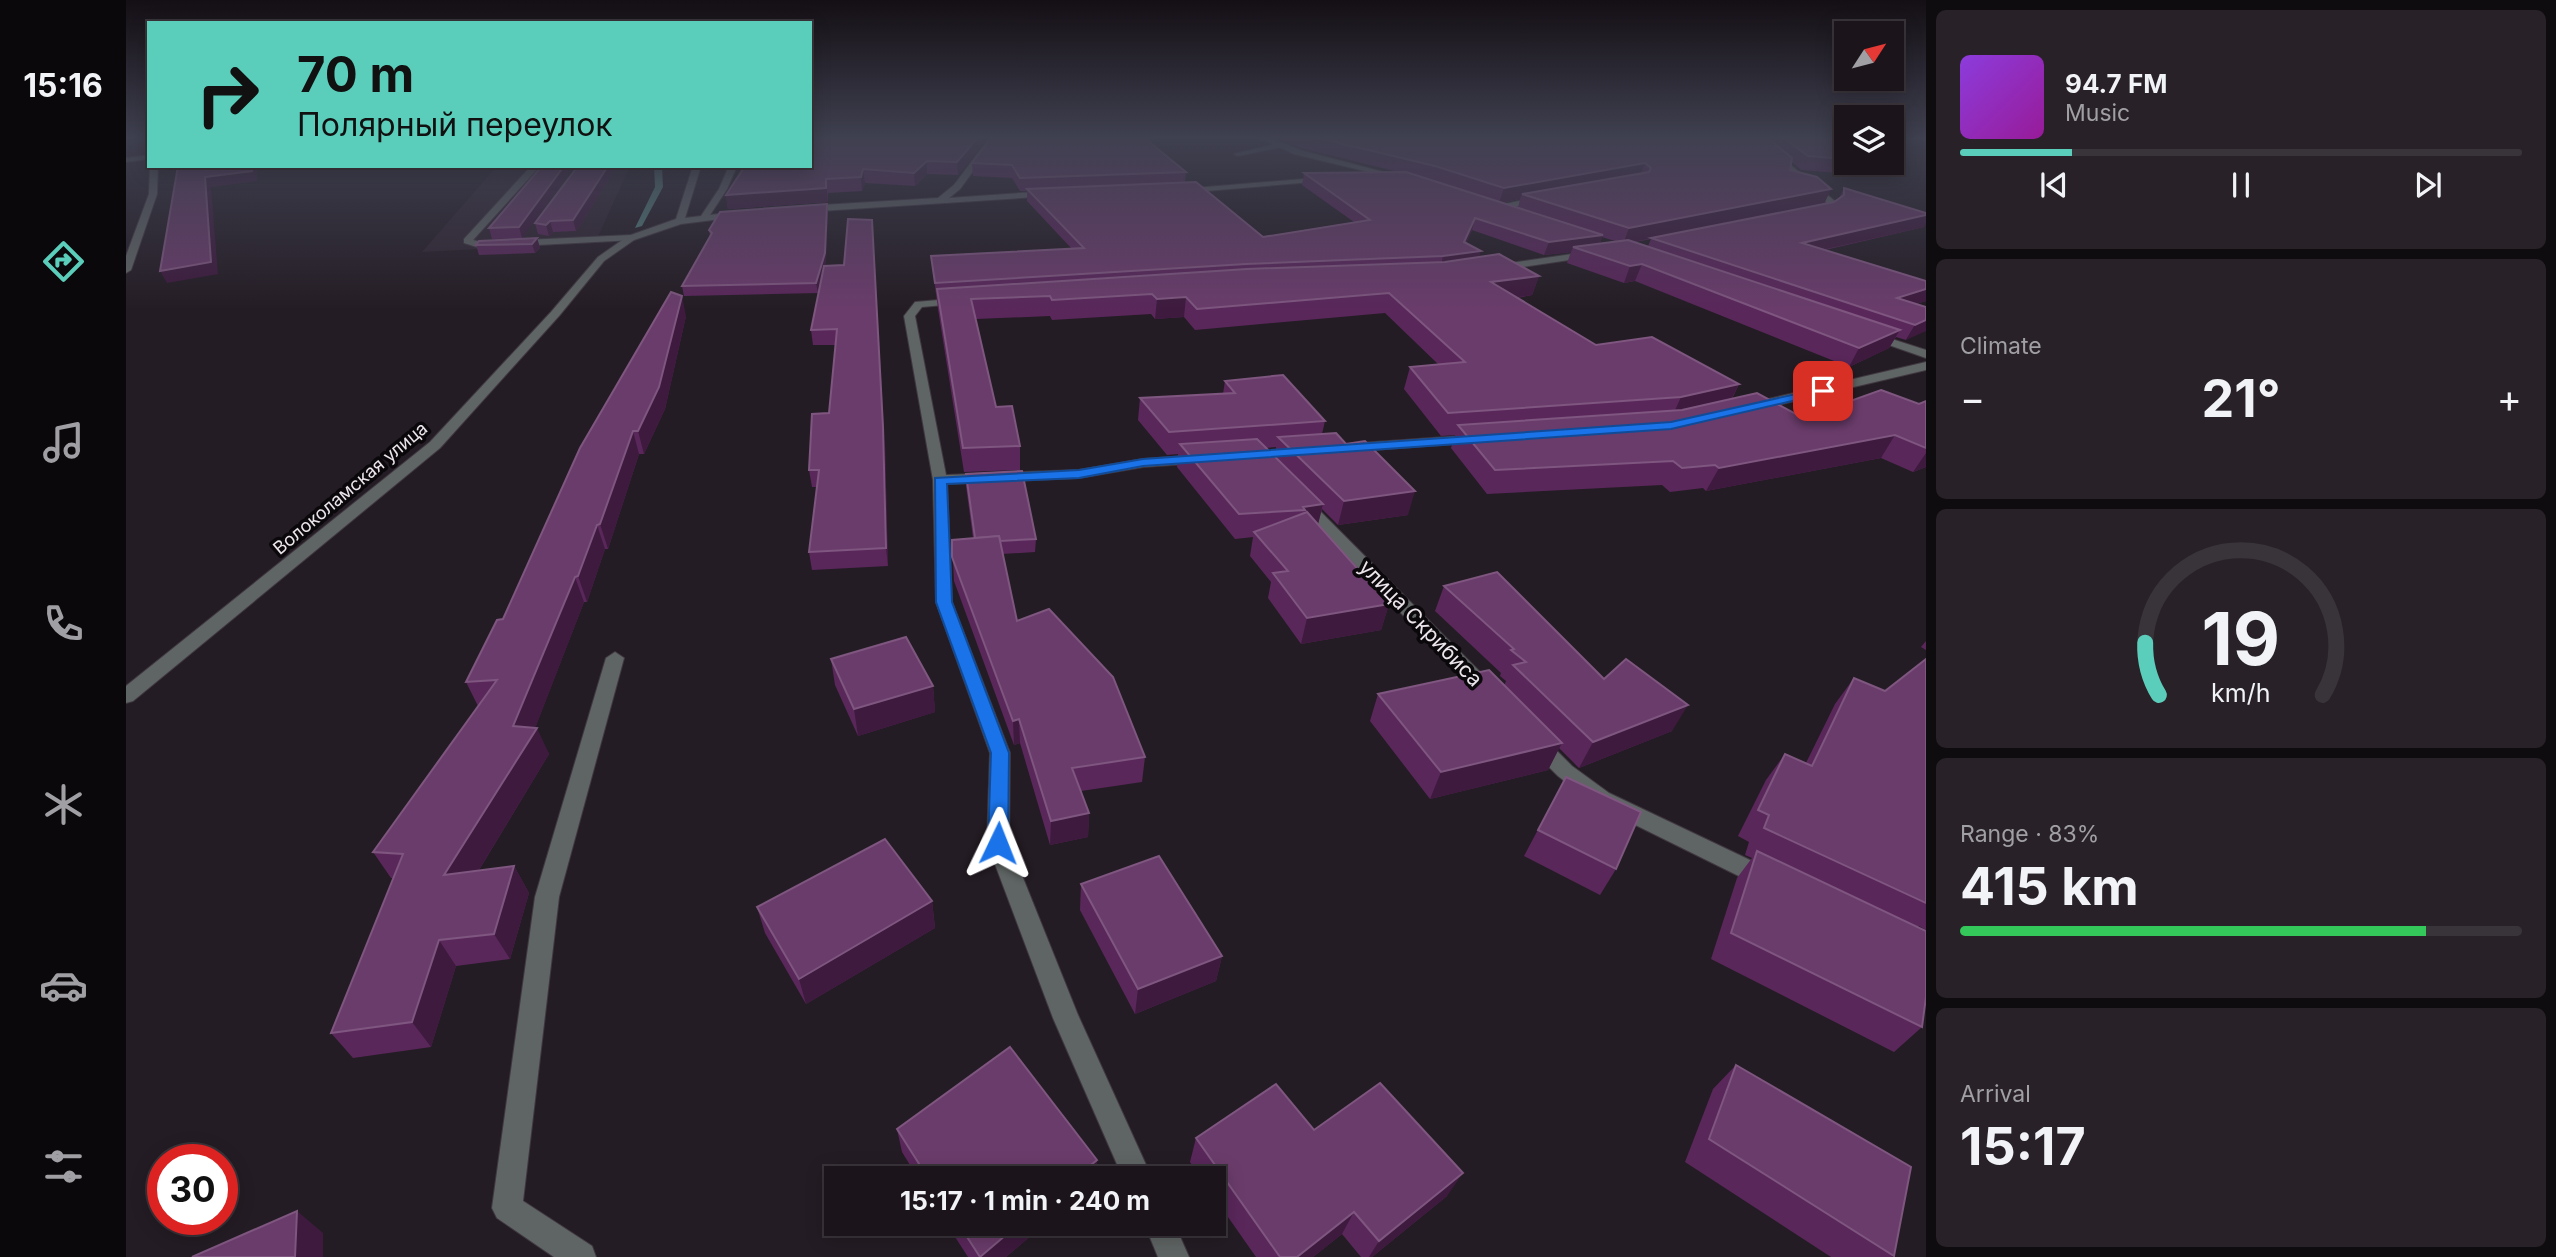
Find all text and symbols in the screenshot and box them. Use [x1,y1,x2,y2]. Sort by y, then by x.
north arrow [1834,21,1904,91]
map controls [1834,21,1904,175]
text: 70 m [297,45,414,104]
icon: right [182,49,273,140]
text: 15:16 [23,66,103,105]
text: 94.7 FM [2065,68,2167,99]
text: Music [2065,99,2130,127]
text: Полярный переулок [297,105,613,144]
button: layers [1834,105,1904,175]
icon: previous [2035,166,2073,204]
icon: pause [2222,166,2260,204]
icon: next [2409,166,2447,204]
icon: directions [39,237,88,286]
text: Climate [1960,332,2042,360]
pin [1793,361,1853,421]
text: 21° [2201,367,2281,430]
icon: arrive [1804,372,1842,410]
text: − [1960,375,1985,421]
text: + [2497,375,2522,421]
street label: Волоколамская улица [269,417,431,559]
icon: music [39,418,88,467]
street label: улица Скрибиса [1354,554,1488,692]
text: 19 [2202,594,2280,683]
icon: phone [39,599,88,648]
text: km/h [2211,677,2271,707]
icon: climate [39,780,88,829]
position arrow [961,806,1035,880]
text: Range · 83% [1960,820,2099,848]
text: 415 km [1960,855,2139,918]
icon: car [39,961,88,1010]
text: Arrival [1960,1080,2031,1108]
text: 15:17 [1960,1115,2086,1178]
icon: filters [39,1142,88,1191]
speed limit sign: 30 [147,1144,238,1235]
text: 15:17 · 1 min · 240 m [900,1185,1150,1216]

